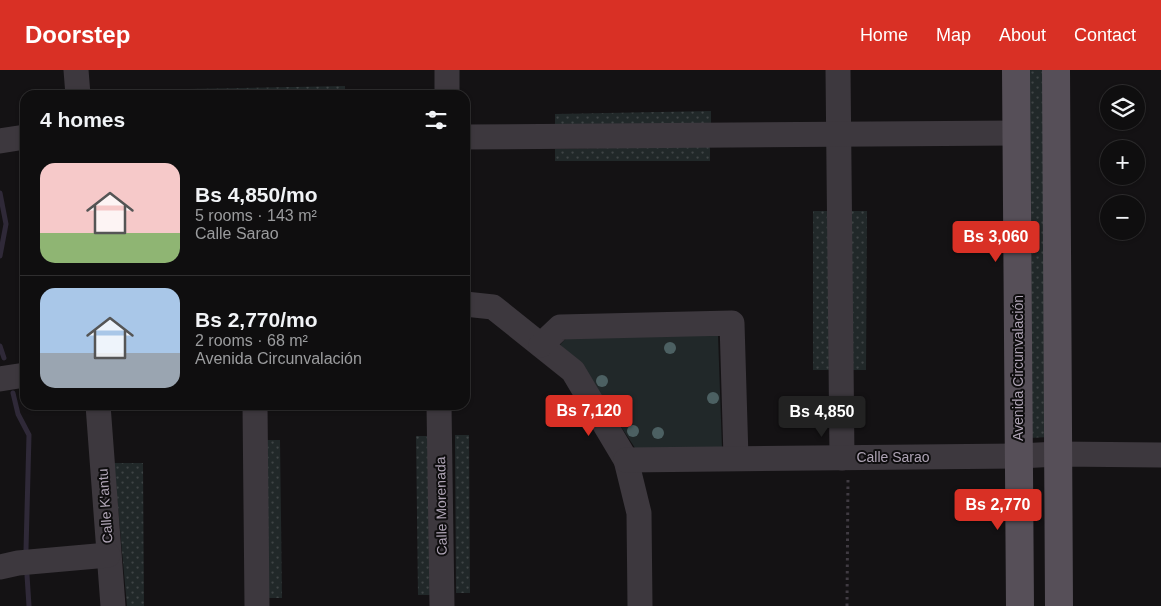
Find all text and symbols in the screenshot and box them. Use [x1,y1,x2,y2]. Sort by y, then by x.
text: Doorstep [25,21,130,48]
text: Home [860,25,908,45]
text: Map [936,25,971,45]
text: About [999,25,1046,45]
text: Contact [1074,25,1136,45]
map controls [1100,85,1145,240]
button: layers [1100,85,1145,130]
icon: filters [422,106,450,134]
text: 4 homes [40,108,125,131]
button: + [1100,140,1145,185]
icon: home [80,183,140,243]
text: Bs 4,850/mo [195,183,318,206]
button: − [1100,195,1145,240]
text: 5 rooms · 143 m² [195,207,317,224]
pin: Bs 3,060 [944,220,1048,263]
text: Calle Sarao [195,225,279,242]
text: Bs 3,060 [964,228,1028,245]
street label: Avenida Circunvalación [1010,295,1026,441]
icon: home [80,308,140,368]
text: Bs 2,770/mo [195,308,318,331]
text: 2 rooms · 68 m² [195,332,308,349]
text: Avenida Circunvalación [195,350,362,367]
pin: Bs 7,120 [537,394,641,437]
pin: Bs 4,850 [770,396,874,438]
text: Bs 7,120 [557,402,621,419]
text: Bs 4,850 [790,403,854,420]
street label: Calle Sarao [856,449,930,465]
street label: Calle Morenada [432,456,450,556]
street label: Calle K'antu [94,468,116,544]
pin: Bs 2,770 [946,488,1050,531]
text: Bs 2,770 [966,496,1030,513]

